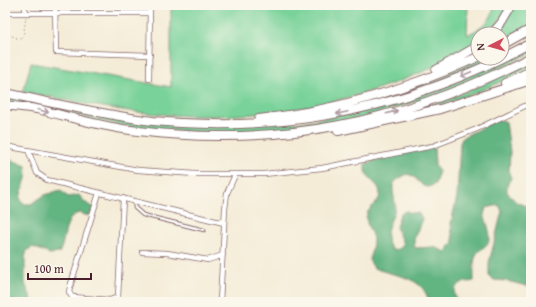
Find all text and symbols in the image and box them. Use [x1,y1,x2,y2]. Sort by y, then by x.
north arrow [470,26,510,66]
text: N [472,42,488,52]
one-way arrow [461,70,473,78]
one-way arrow [37,108,50,115]
one-way arrow [386,108,399,115]
one-way arrow [336,109,349,117]
scale bar [28,255,91,281]
text: 100 m [34,260,64,277]

